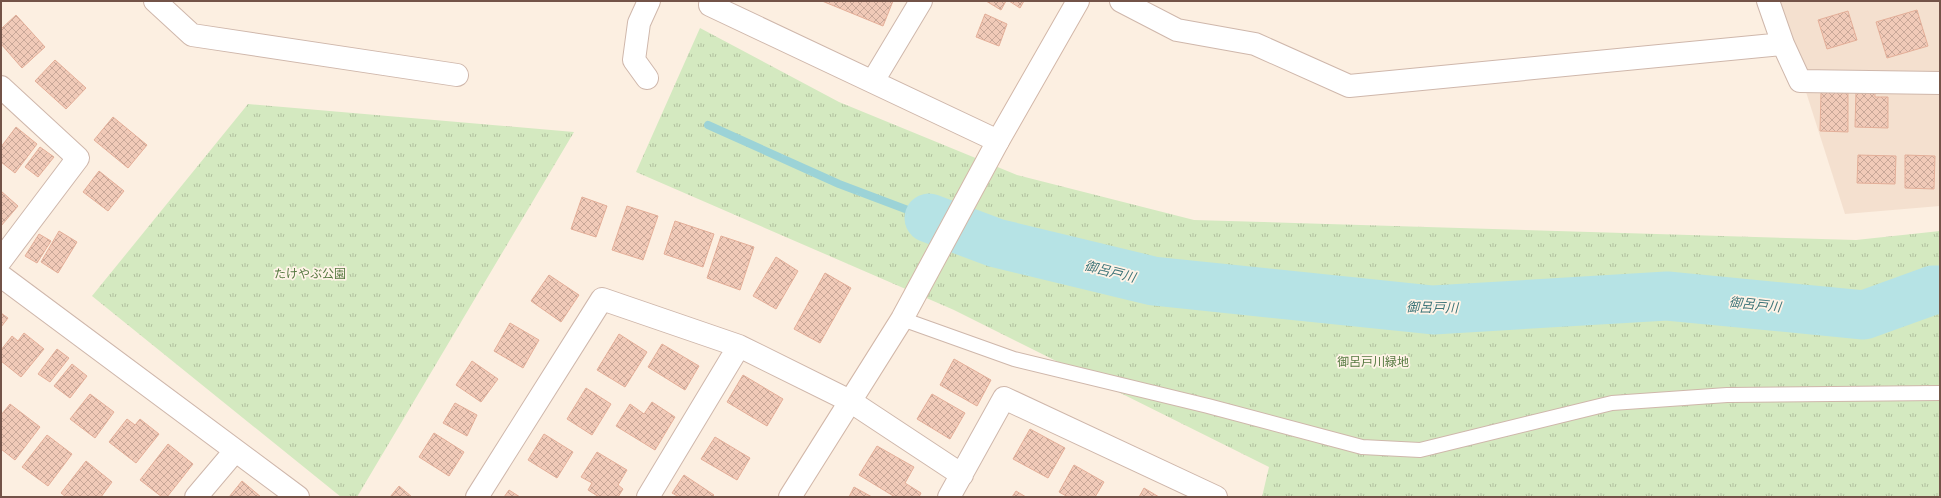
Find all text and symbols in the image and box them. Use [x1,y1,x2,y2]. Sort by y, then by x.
water label: 御呂戸川 [1083,257,1139,286]
park label: たけやぶ公園 [274,266,346,281]
water label: 御呂戸川 [1728,293,1784,315]
water label: 御呂戸川 [1406,299,1460,315]
park label: 御呂戸川緑地 [1337,354,1409,369]

